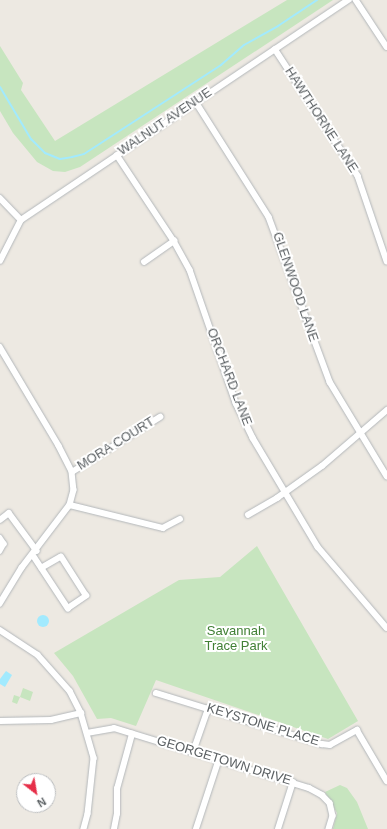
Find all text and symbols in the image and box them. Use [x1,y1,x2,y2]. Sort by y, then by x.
street label: HAWTHORNE LANE [281,64,361,176]
street label: WALNUT AVENUE [115,85,215,159]
street label: GLENWOOD LANE [269,230,321,344]
street label: ORCHARD LANE [203,326,255,428]
street label: MORA COURT [74,414,158,474]
park label: Savannah Trace Park [204,624,268,655]
street label: KEYSTONE PLACE [205,700,321,750]
street label: GEORGETOWN DRIVE [155,733,293,789]
north arrow [16,773,56,813]
text: N [35,795,48,810]

